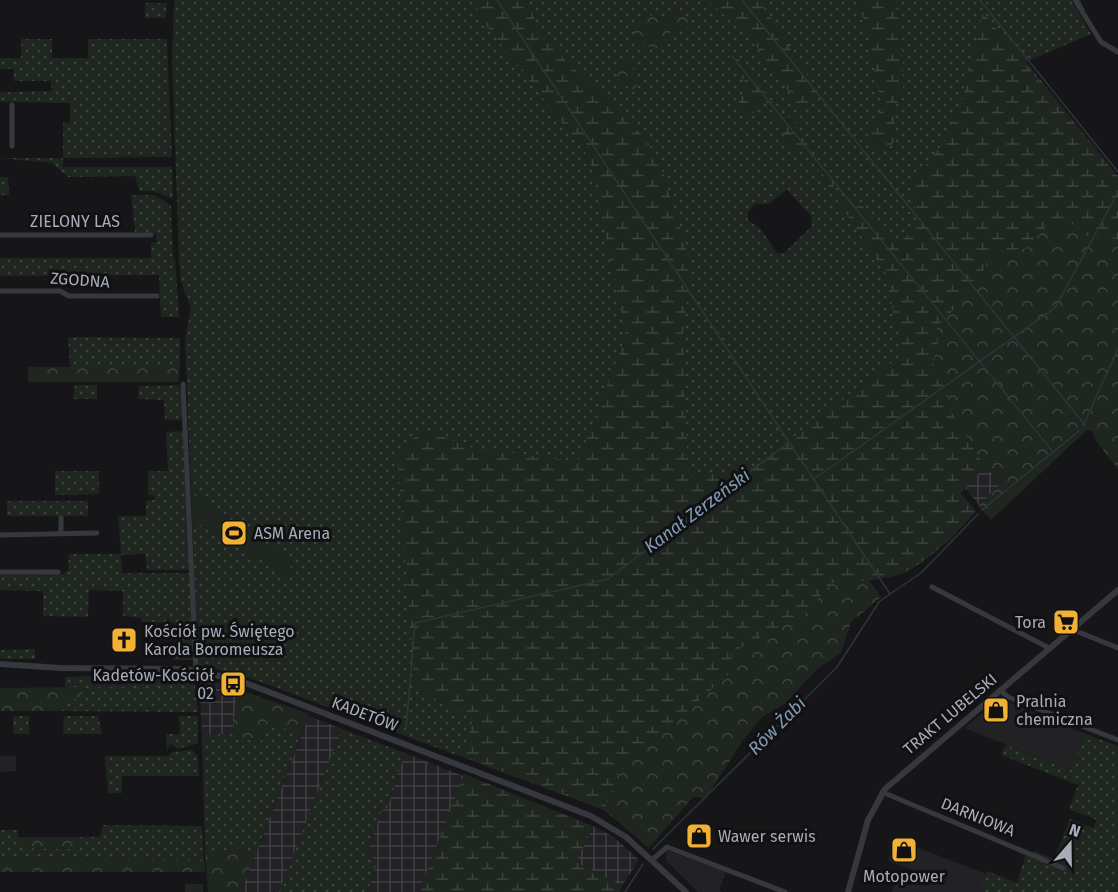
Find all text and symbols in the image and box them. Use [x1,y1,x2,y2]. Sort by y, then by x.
street label: ZIELONY LAS [30,212,120,231]
street label: ZGODNA [50,268,111,292]
water label: Kanał Zerzeński [640,464,754,558]
sports icon: ASM Arena [219,518,249,548]
place label: ASM Arena [254,524,330,543]
supermarket icon: Tora [1051,607,1081,637]
place label: Tora [1015,613,1046,632]
place label: Kościół pw. Świętego Karola Boromeusza [144,621,295,659]
church icon: Kościół pw. Świętego Karola Boromeusza [109,625,139,655]
place label: Kadetów-Kościół 02 [92,666,214,703]
bus stop icon: Kadetów-Kościół 02 [218,669,248,699]
street label: TRAKT LUBELSKI [899,669,1001,759]
street label: KADETÓW [329,692,401,735]
water label: Rów Żabi [743,692,811,760]
place label: Pralnia chemiczna [1016,692,1093,729]
shop icon: Pralnia chemiczna [981,695,1011,725]
street label: DARNIOWA [938,794,1019,841]
north arrow [1040,814,1100,874]
text: N [1067,820,1083,841]
shop icon: Wawer serwis [684,821,714,851]
place label: Wawer serwis [718,827,816,846]
shop icon: Motopower [889,835,919,865]
place label: Motopower [863,867,946,886]

